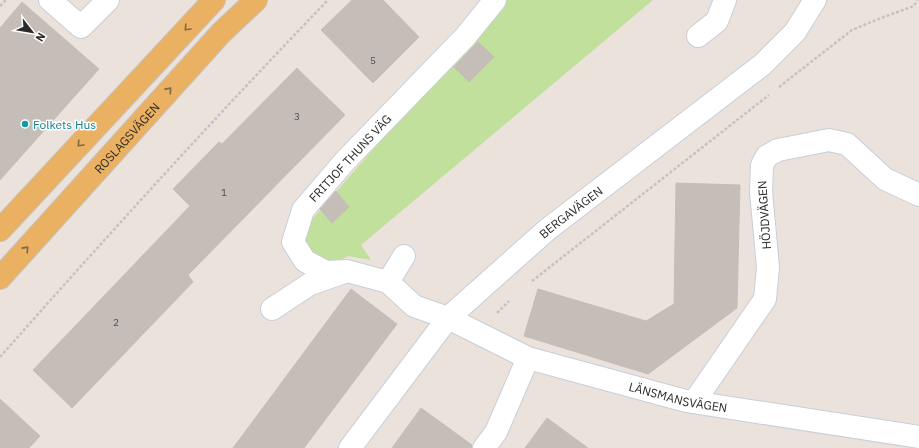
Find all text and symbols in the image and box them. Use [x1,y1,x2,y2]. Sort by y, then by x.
north arrow [12,12,52,52]
one-way arrow [185,24,192,31]
text: N [33,30,49,44]
house number: 5 [370,54,376,67]
one-way arrow [165,87,172,95]
street label: ROSLAGSVÄGEN [91,99,162,176]
house number: 3 [294,110,300,123]
street label: FRITJOF THUNS VÄG [306,111,394,205]
place label: Folkets Hus [33,117,96,132]
marker: Folkets Hus [20,119,30,129]
one-way arrow [77,139,84,147]
street label: HÖJDVÄGEN [754,180,774,250]
street label: BERGAVÄGEN [536,183,605,241]
house number: 1 [221,186,227,199]
one-way arrow [21,246,29,254]
house number: 2 [113,316,119,329]
street label: LÄNSMANSVÄGEN [627,378,728,415]

